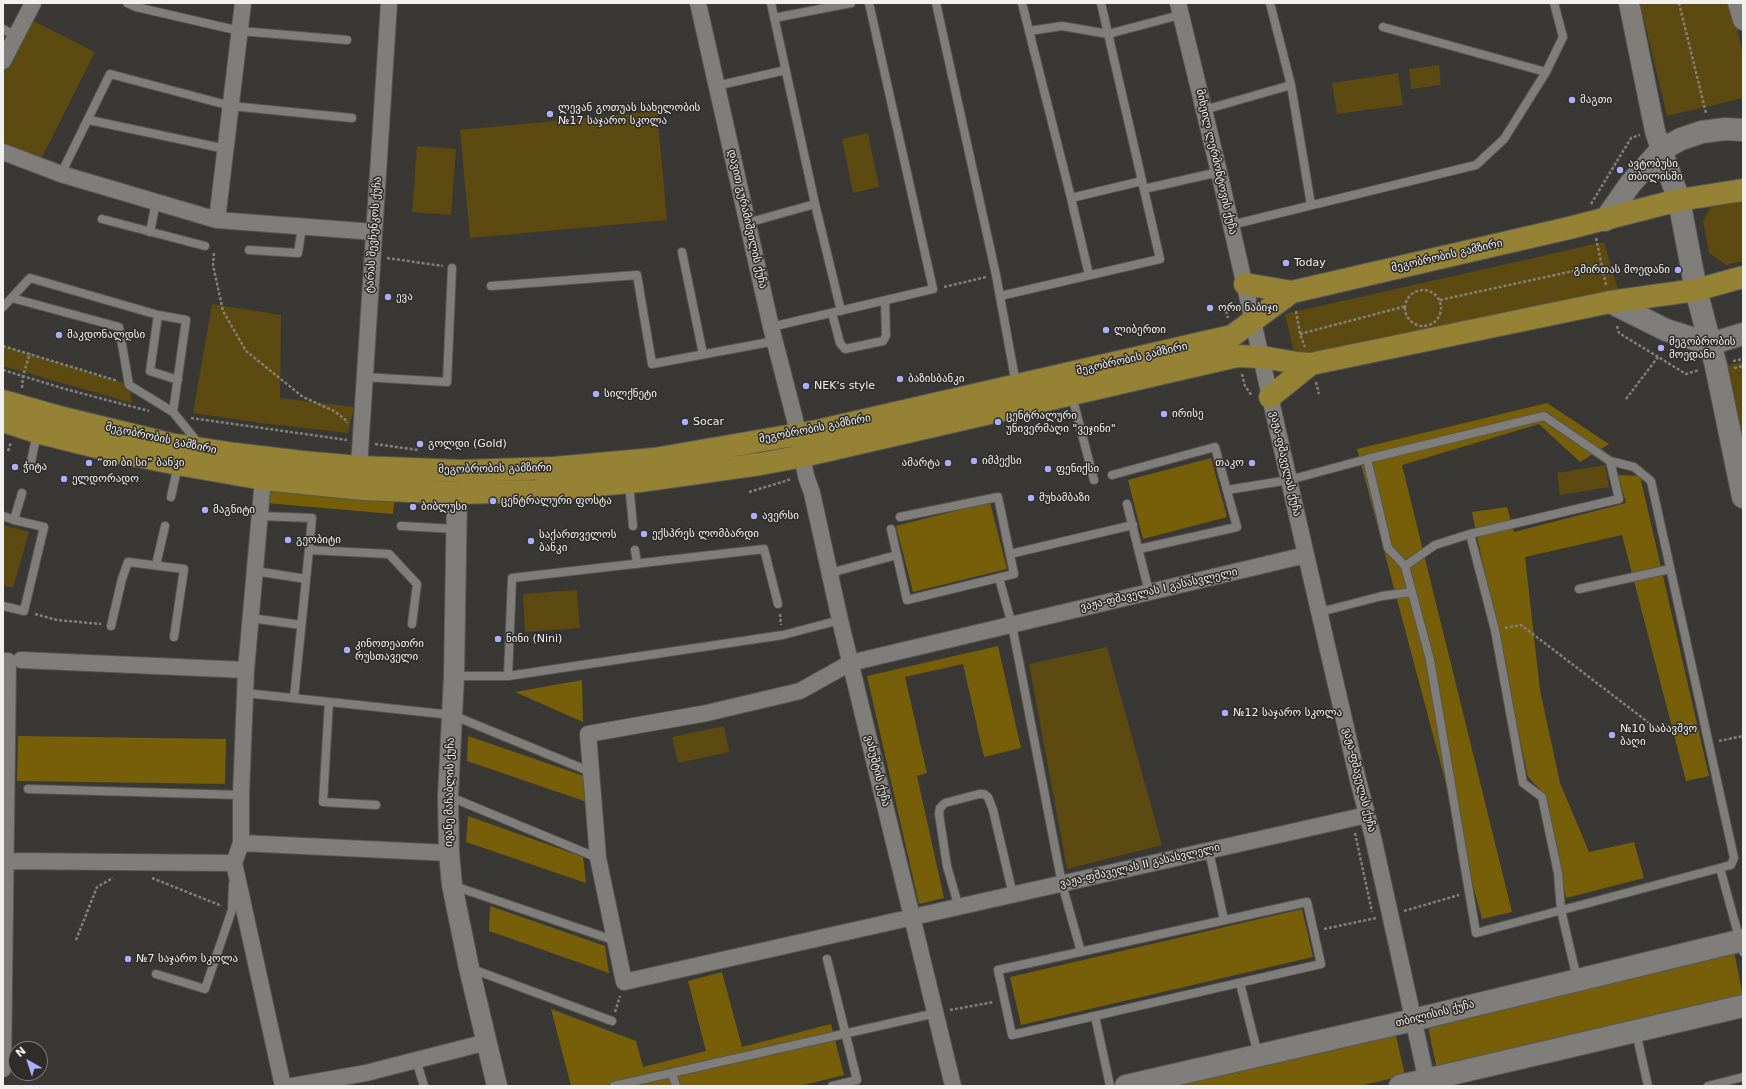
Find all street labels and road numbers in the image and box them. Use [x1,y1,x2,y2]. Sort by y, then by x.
street label: მიხეილ ლერმონტოვის ქუჩა [1193,88,1239,236]
street label: დავით გურამიშვილის ქუჩა [725,148,769,290]
street label: ტარას შევჩენკოს ქუჩა [363,176,385,294]
street label: მეგობრობის გამზირი [1390,237,1504,275]
street label: მეგობრობის გამზირი [1075,340,1189,378]
street label: ვაჟა-ფშაველას ქუჩა [1266,410,1304,518]
street label: მეგობრობის გამზირი [758,412,872,446]
street label: მეგობრობის გამზირი [104,421,218,457]
street label: მეგობრობის გამზირი [438,461,552,477]
street label: ვაჟა-ფშაველას I გასასვლელი [1079,565,1239,615]
street label: ვაჟა-ფშაველას ქუჩა [1340,726,1378,834]
street label: ვახუშტის ქუჩა [862,734,892,808]
street label: ივანე მაჩაბლის ქუჩა [442,737,458,847]
street label: ვაჟა-ფშაველას II გასასვლელი [1059,841,1221,891]
street label: თბილისის ქუჩა [1394,998,1476,1030]

